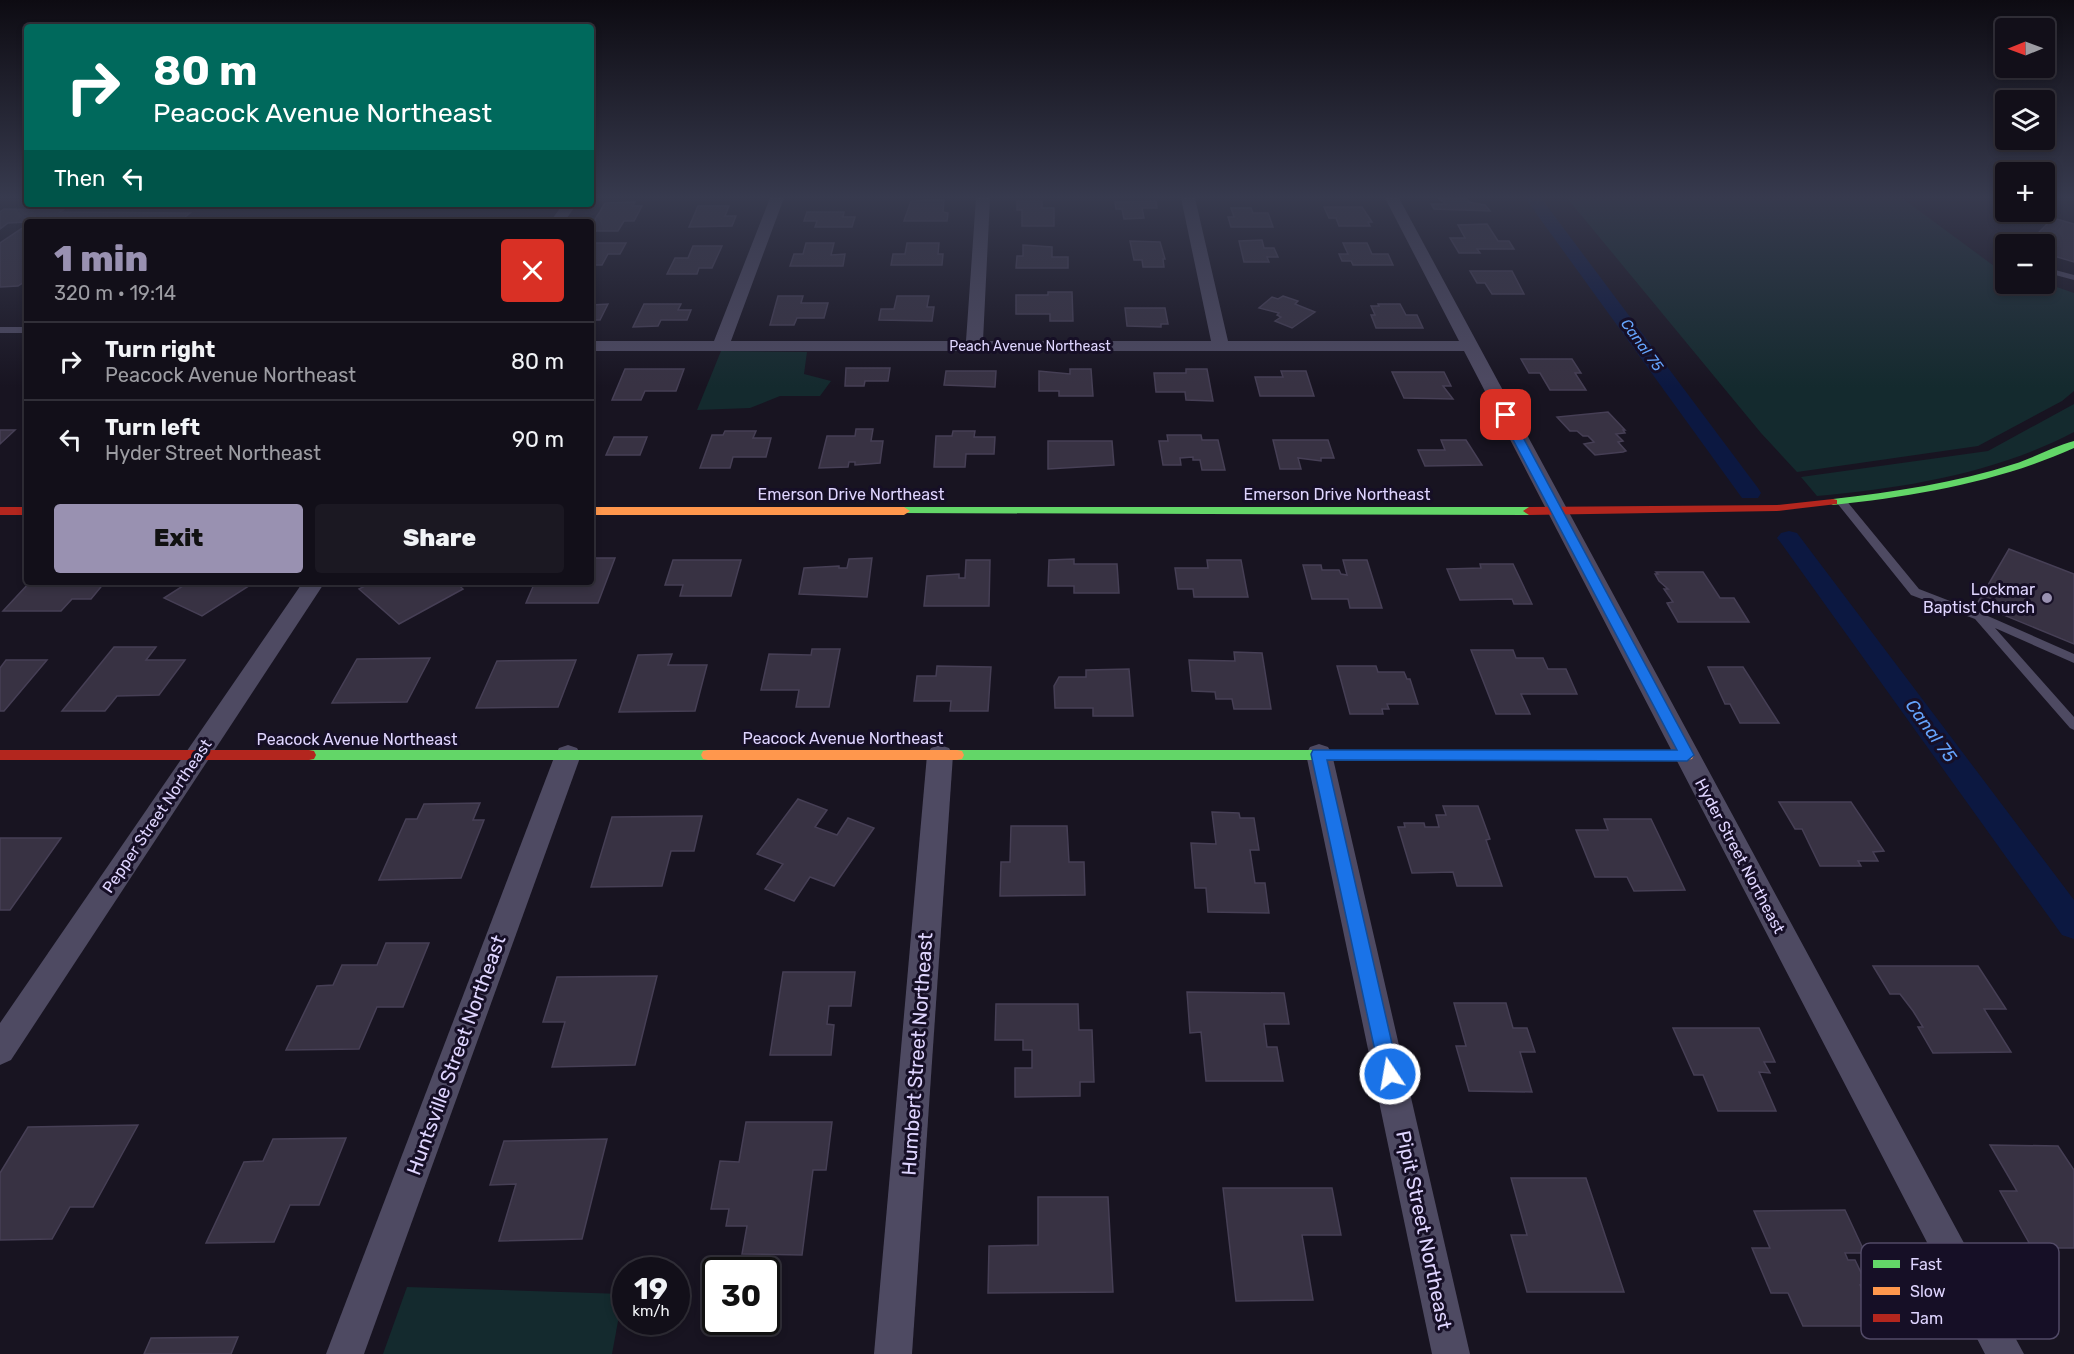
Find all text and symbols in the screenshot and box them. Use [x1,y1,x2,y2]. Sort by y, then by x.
north arrow [1995,18,2055,78]
map controls [1995,18,2055,294]
text: 80 m [153,46,257,96]
icon: right [54,48,132,126]
button: layers [1995,90,2055,150]
text: Peacock Avenue Northeast [153,97,492,129]
icon: left [117,162,150,195]
button: + [1995,162,2055,222]
text: Then [54,165,105,192]
button: − [1995,234,2055,294]
text: 1 min [54,237,148,280]
button: close [501,239,564,302]
text: 320 m · 19:14 [54,281,176,305]
water label: Canal 75 [1617,315,1667,375]
text: Turn right [105,336,215,363]
street label: Peach Avenue Northeast [949,338,1111,355]
icon: right [54,345,87,378]
text: 80 m [511,348,564,375]
text: Peacock Avenue Northeast [105,363,356,387]
pin [1480,389,1531,440]
icon: arrive [1489,398,1522,431]
text: Turn left [105,414,200,441]
icon: left [54,423,87,456]
text: 90 m [512,426,564,453]
text: Hyder Street Northeast [105,441,321,465]
street label: Emerson Drive Northeast [758,485,944,504]
street label: Emerson Drive Northeast [1244,485,1430,504]
button: Exit [54,504,303,573]
button: Share [315,504,564,573]
place label: Lockmar Baptist Church [1923,580,2035,617]
marker: Lockmar Baptist Church [2040,591,2054,605]
water label: Canal 75 [1901,695,1961,767]
street label: Peacock Avenue Northeast [743,729,943,748]
street label: Peacock Avenue Northeast [257,730,457,749]
street label: Pepper Street Northeast [98,735,216,897]
street label: Hyder Street Northeast [1691,775,1789,937]
street label: Huntsville Street Northeast [401,932,511,1178]
street label: Humbert Street Northeast [897,932,937,1176]
position arrow [1358,1042,1422,1106]
street label: Pipit Street Northeast [1391,1128,1457,1332]
legend [1861,1243,2059,1339]
text: Fast [1910,1255,1942,1274]
speed limit sign: 30 [702,1257,780,1335]
text: 19 [634,1271,668,1307]
text: Slow [1910,1282,1946,1301]
text: km/h [632,1302,670,1320]
text: Jam [1910,1309,1943,1328]

